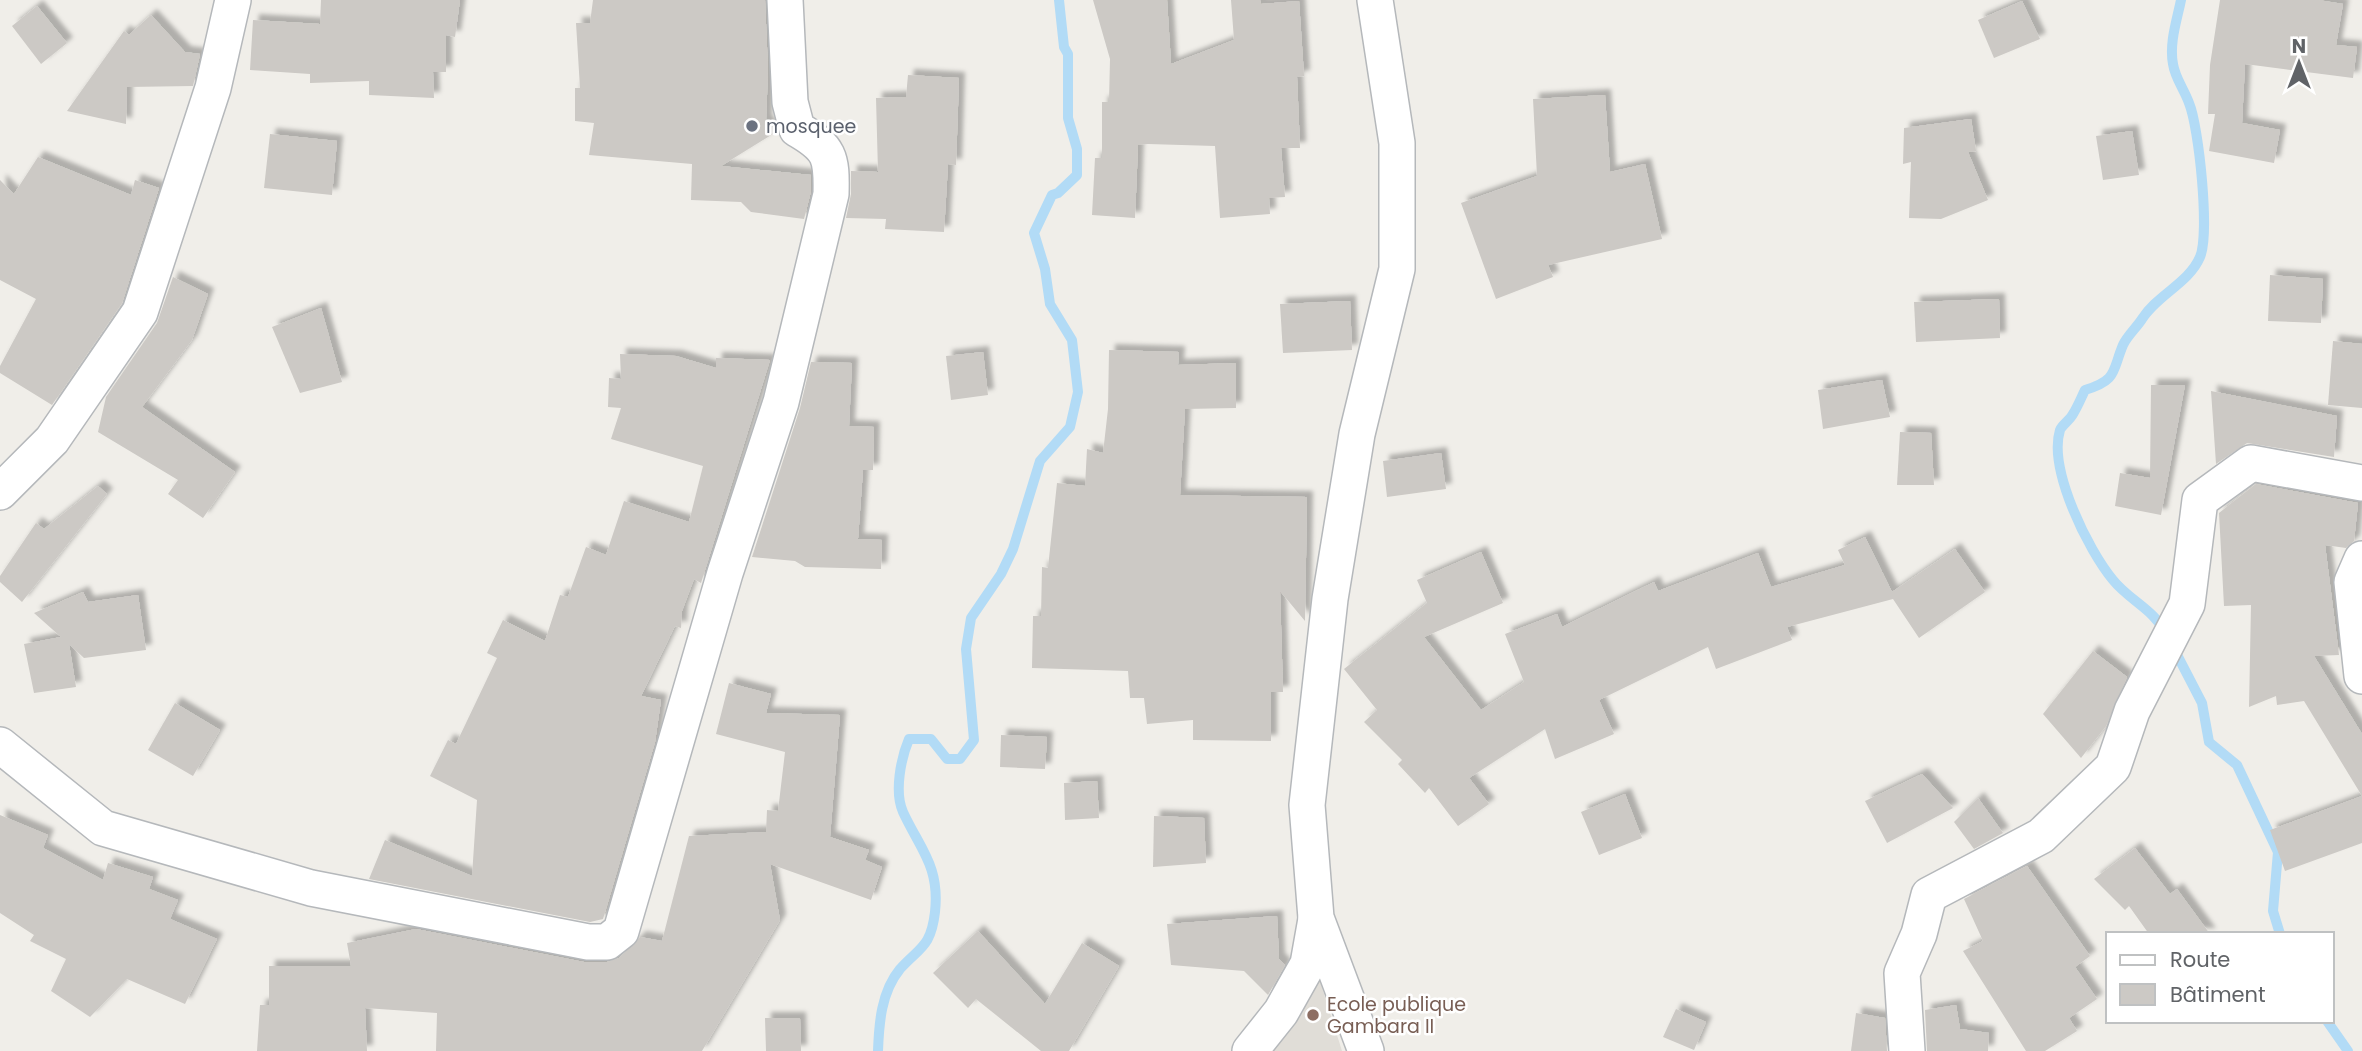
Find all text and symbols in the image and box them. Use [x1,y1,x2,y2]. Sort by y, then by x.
north arrow [2264,28,2334,98]
text: N [2292,33,2306,60]
place label: mosquee [766,113,856,140]
marker: mosquee [744,118,760,134]
legend [2106,932,2334,1023]
text: Route [2170,945,2230,974]
text: Bâtiment [2170,980,2266,1009]
place label: Ecole publique Gambara II [1327,991,1466,1040]
marker: Ecole publique Gambara II [1305,1007,1321,1023]

